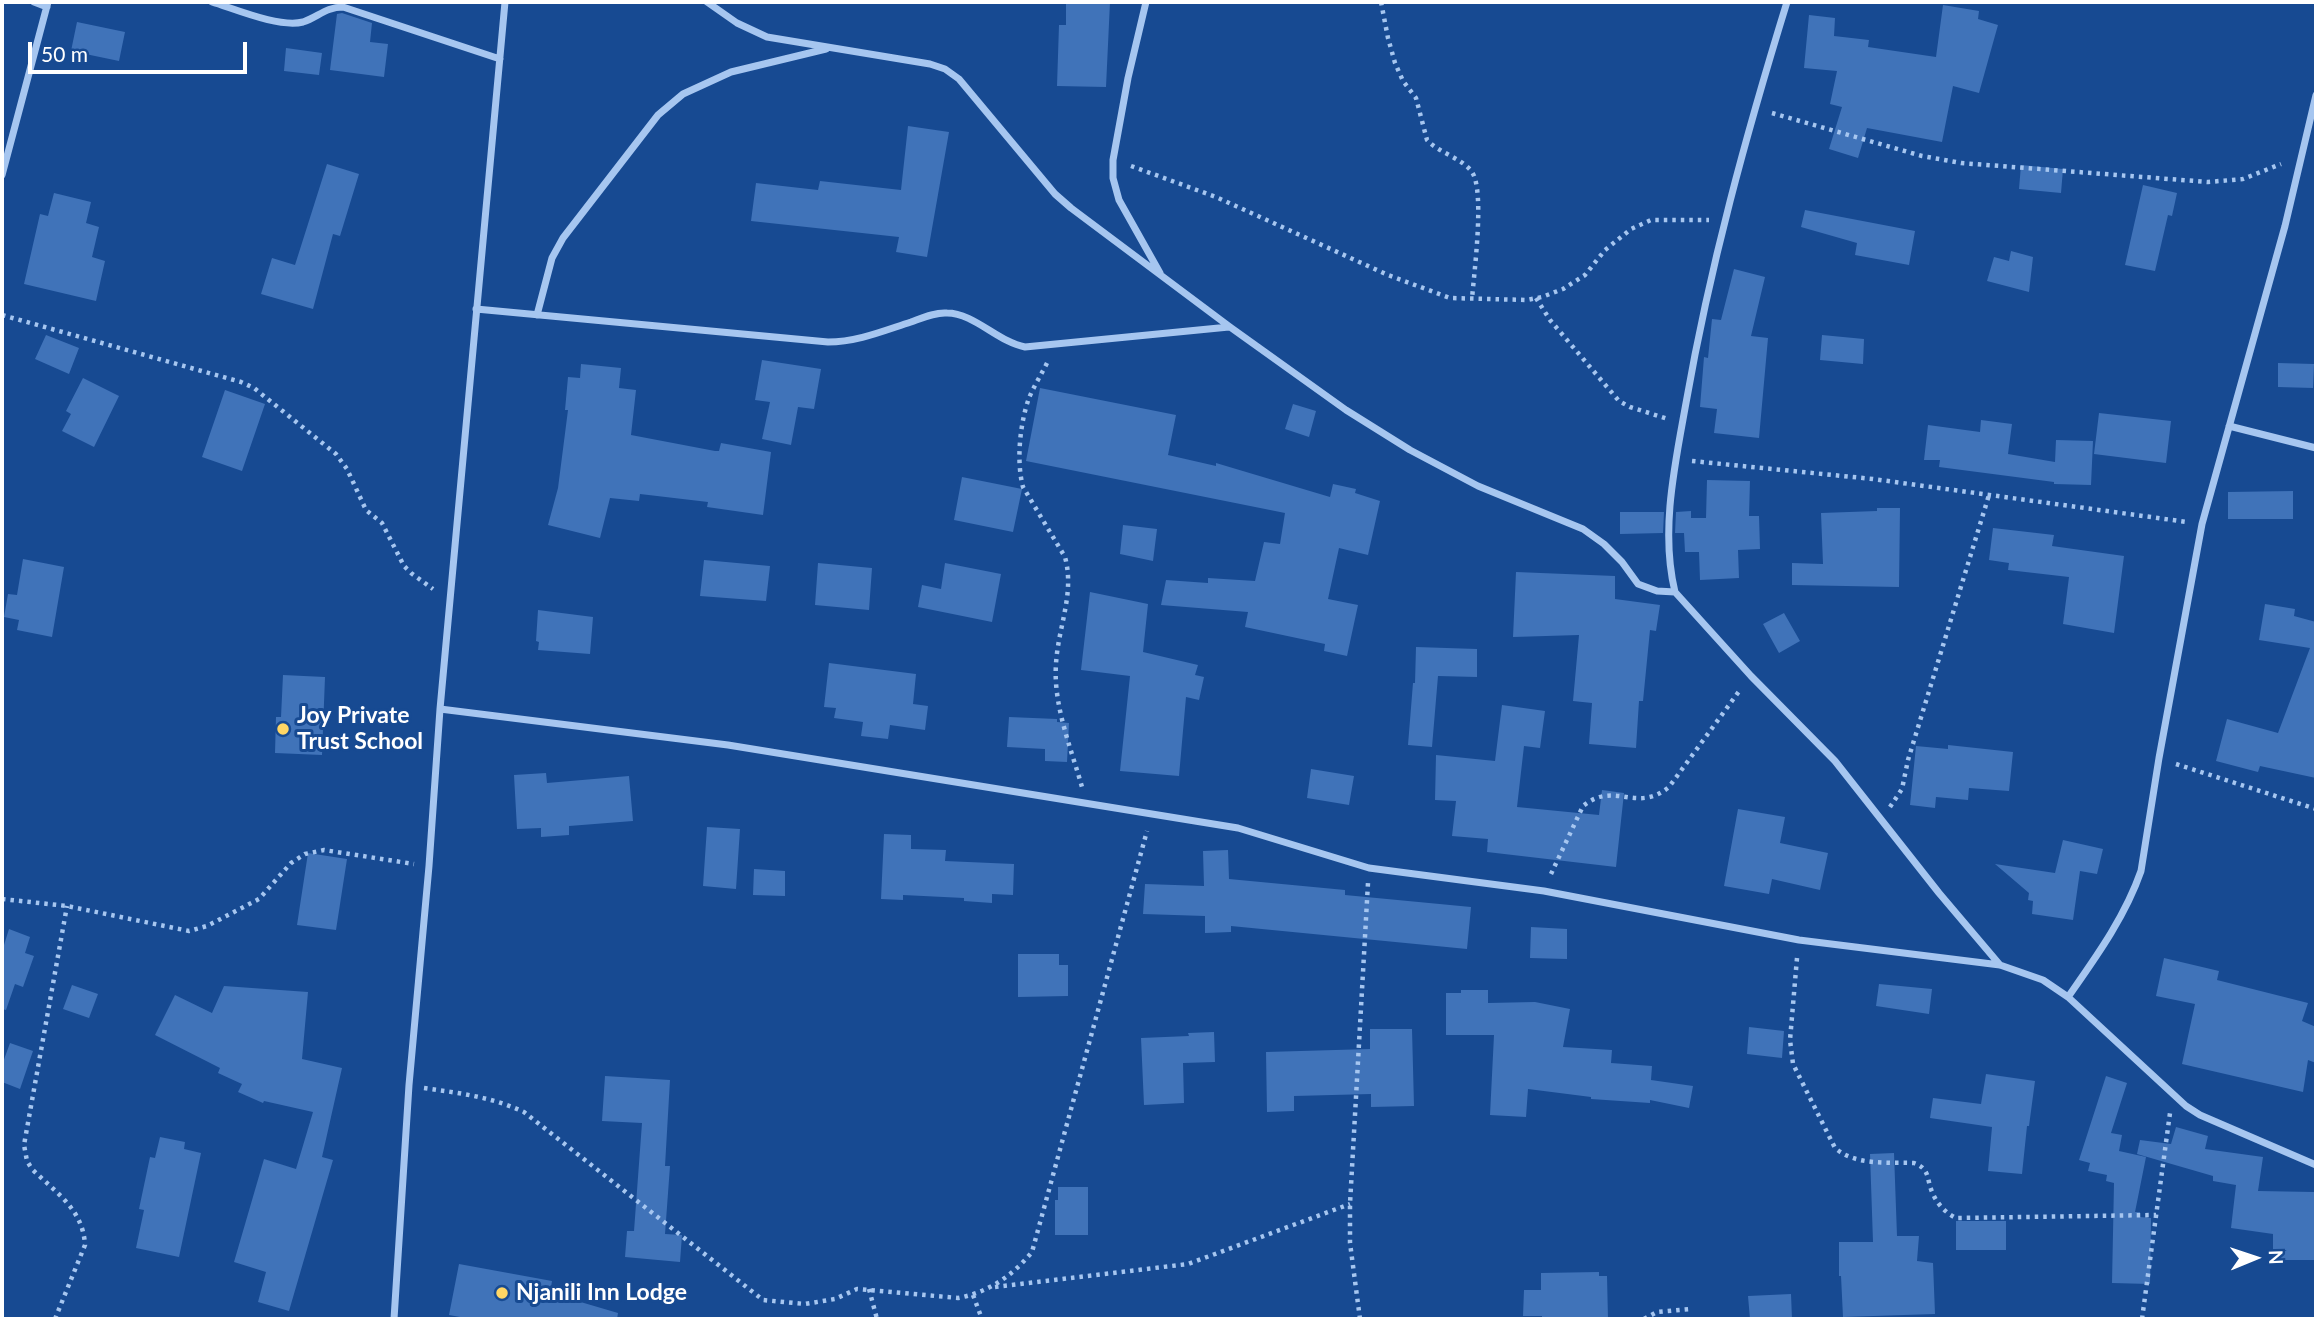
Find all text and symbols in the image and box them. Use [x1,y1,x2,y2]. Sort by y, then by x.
scale bar [32,28,250,72]
text: 50 m [41,41,88,66]
place label: Joy Private Trust School [297,702,423,756]
marker: Joy Private Trust School [275,721,291,737]
north arrow [2220,1223,2290,1293]
text: N [2265,1250,2288,1265]
place label: Njanili Inn Lodge [516,1279,687,1307]
marker: Njanili Inn Lodge [494,1285,510,1301]

